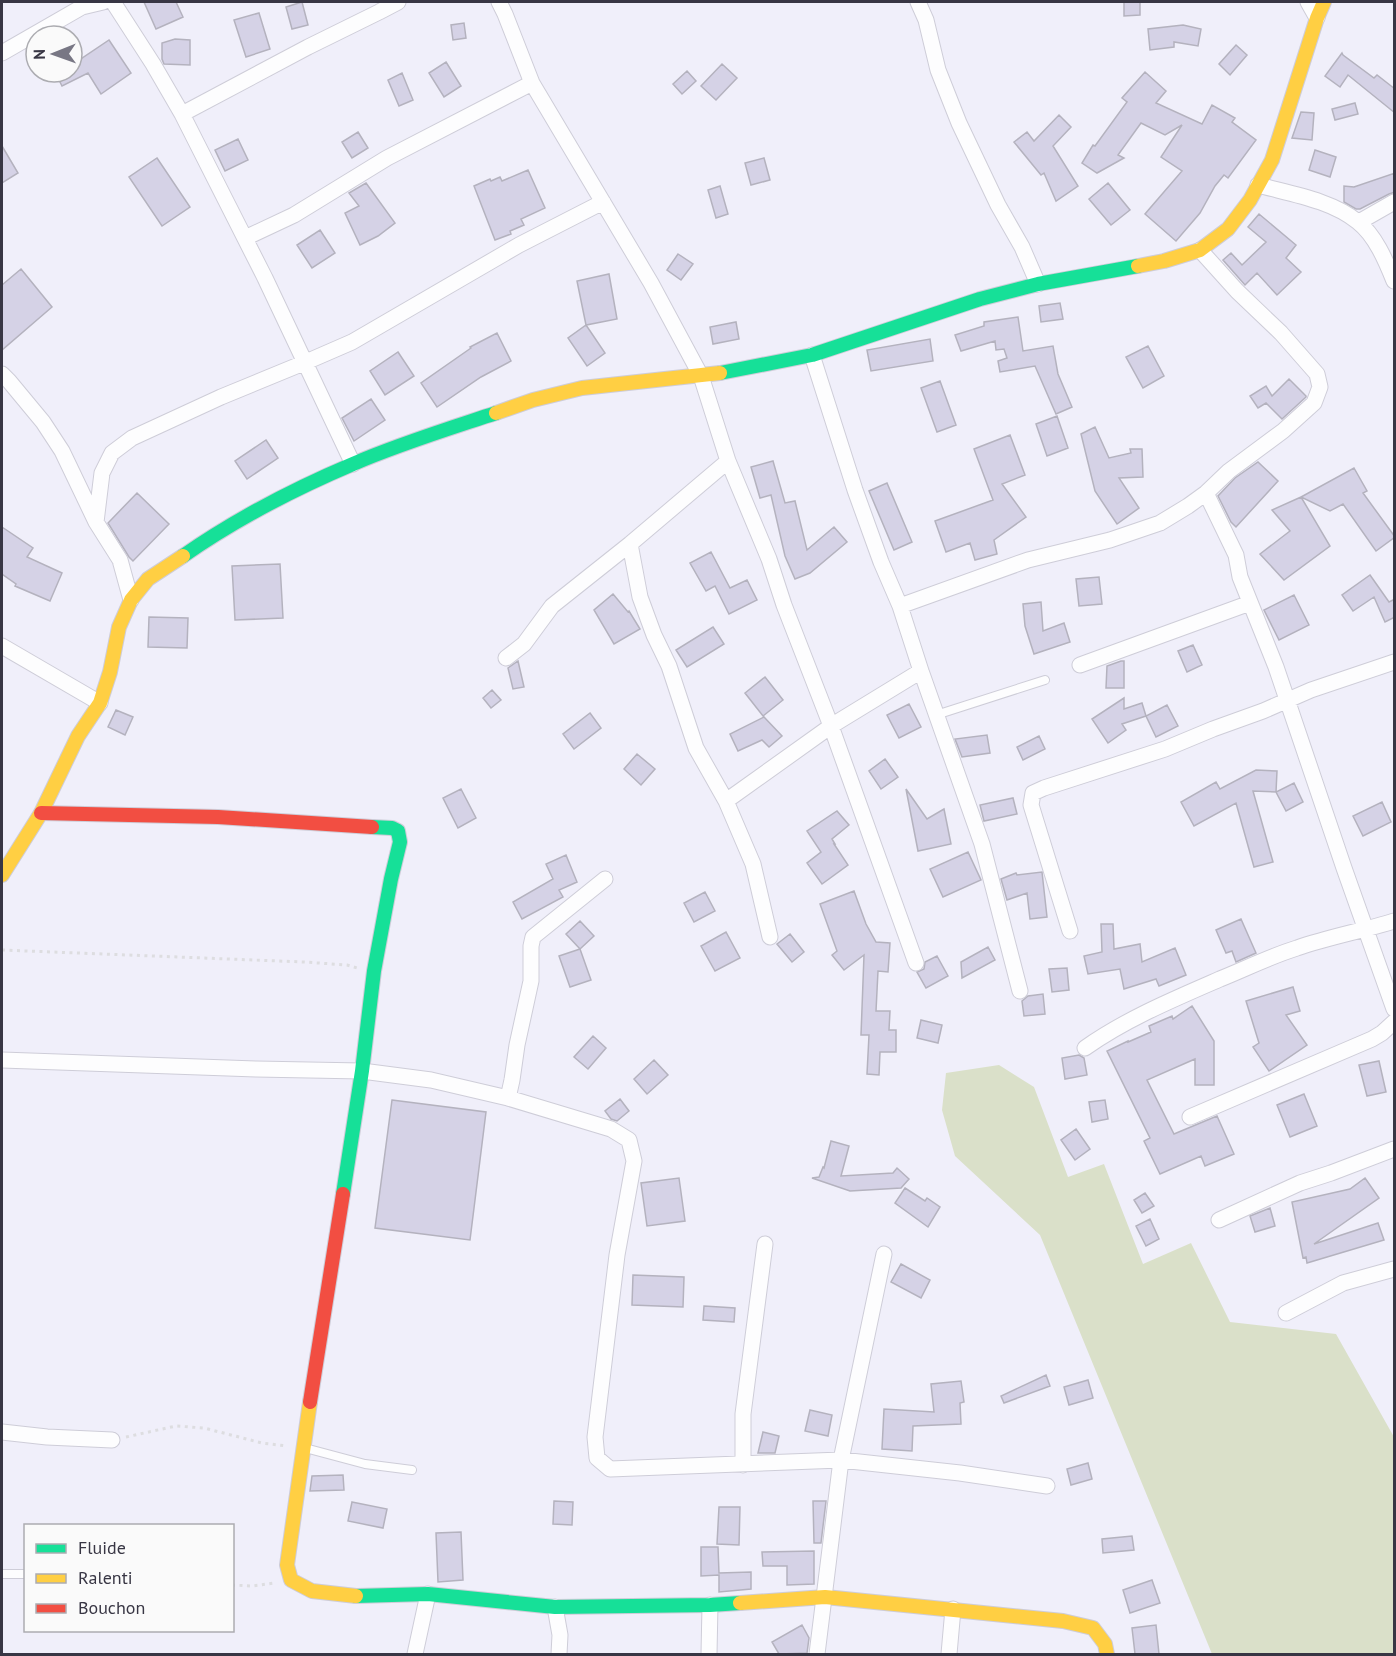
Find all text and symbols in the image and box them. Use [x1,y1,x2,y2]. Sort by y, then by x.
north arrow [24,24,84,84]
text: N [29,49,49,60]
legend [24,1524,234,1632]
text: Fluide [78,1536,126,1559]
text: Ralenti [78,1566,133,1589]
text: Bouchon [78,1596,145,1619]

